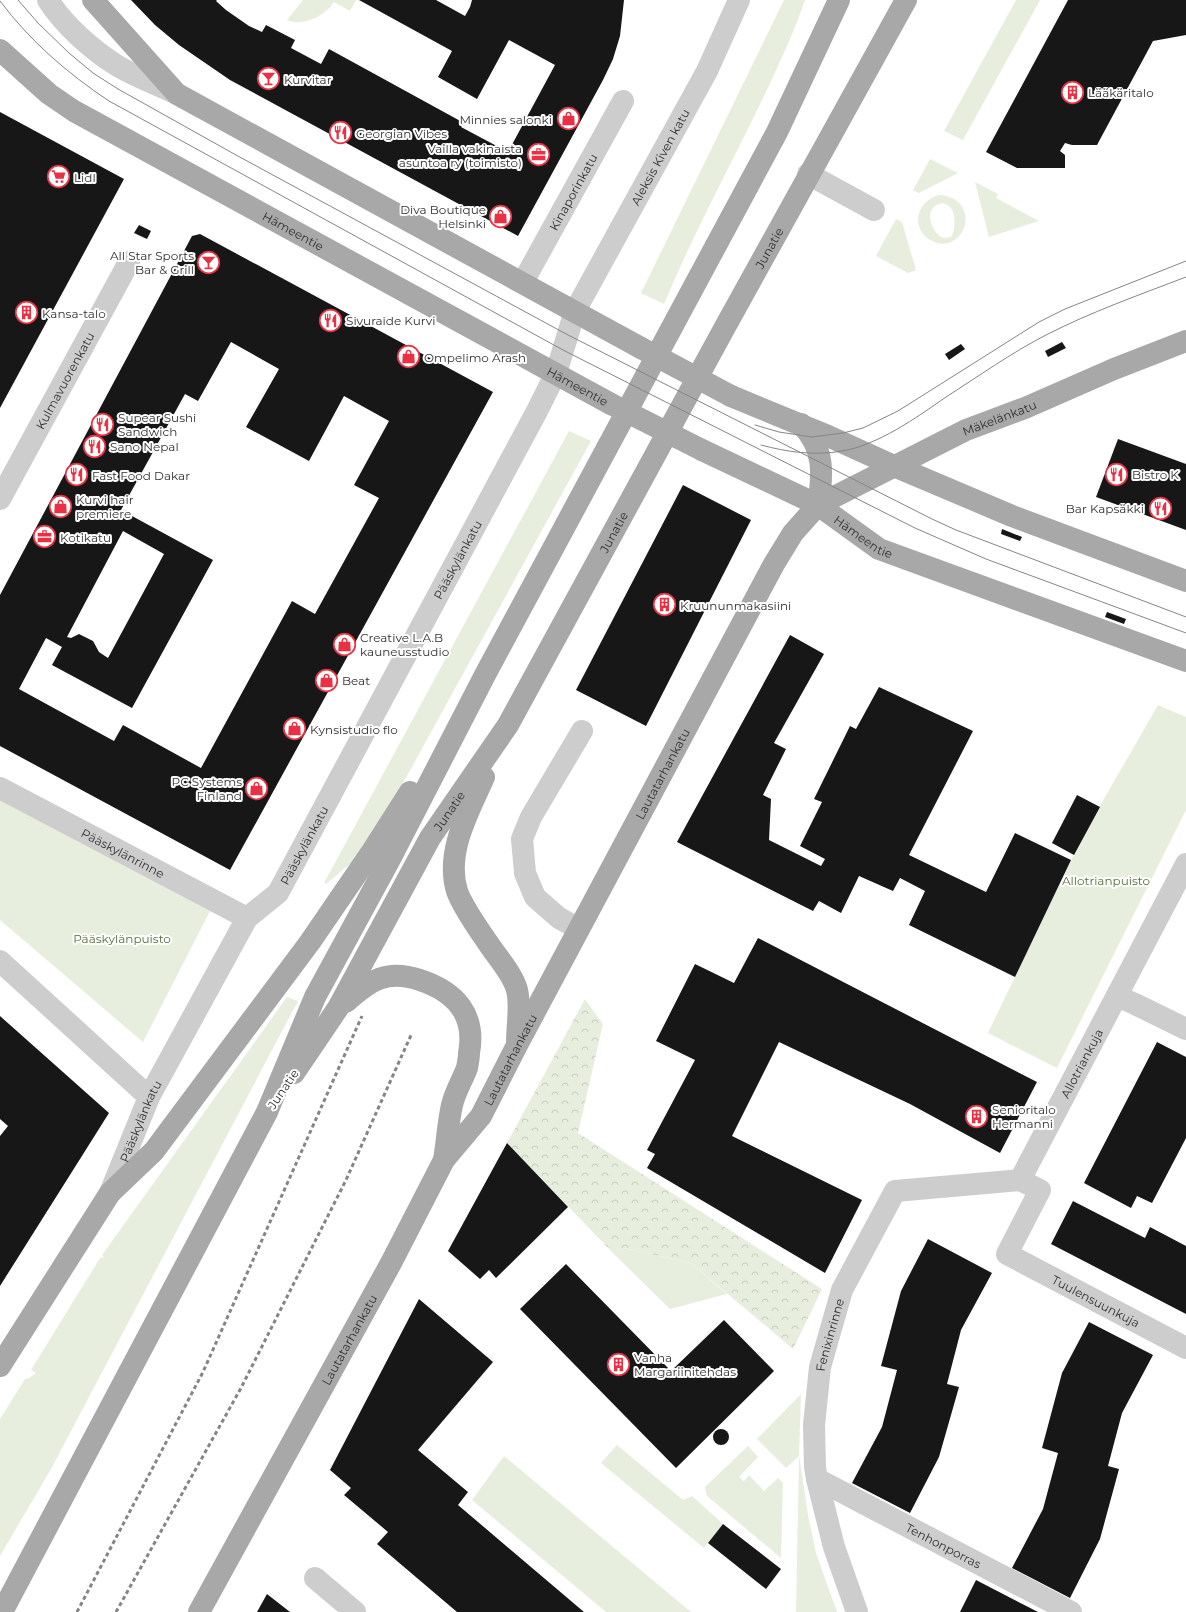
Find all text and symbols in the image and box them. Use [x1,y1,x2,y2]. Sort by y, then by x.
bar icon: Kurvitar [255,66,281,92]
place label: Kurvitar [284,72,332,87]
building icon: Lääkäritalo [1059,79,1085,105]
place label: Lääkäritalo [1088,85,1154,100]
shop icon: Minnies salonki [555,106,581,132]
street label: Aleksis Kiven katu [627,106,692,208]
place label: Minnies salonki [459,112,552,127]
restaurant icon: Georgian Vibes [328,120,354,146]
place label: Georgian Vibes [356,126,447,141]
place label: Vailla vakinaista asuntoa ry (toimisto) [399,141,522,170]
office icon: Vailla vakinaista asuntoa ry (toimisto) [525,142,551,168]
street label: Kinaporinkatu [545,151,600,233]
supermarket icon: Lidl [45,164,71,190]
place label: Lidl [74,170,96,185]
place label: Diva Boutique Helsinki [400,202,486,231]
shop icon: Diva Boutique Helsinki [488,203,514,229]
street label: Hämeentie [260,208,327,253]
street label: Junatie [751,225,786,272]
place label: All Star Sports Bar & Grill [110,248,194,277]
bar icon: All Star Sports Bar & Grill [196,249,222,275]
building icon: Kansa-talo [13,300,39,326]
place label: Kansa-talo [42,306,106,321]
restaurant icon: Sivuraide Kurvi [318,307,344,333]
place label: Sivuraide Kurvi [346,313,435,328]
street label: Kulmavuorenkatu [32,329,97,432]
shop icon: Ompelimo Arash [395,344,421,370]
place label: Ompelimo Arash [424,350,526,365]
street label: Hämeentie [545,363,611,409]
street label: Mäkelänkatu [960,396,1039,438]
place label: Supear Sushi Sandwich [118,410,196,439]
restaurant icon: Supear Sushi Sandwich [90,411,116,437]
restaurant icon: Sano Nepal [81,433,107,459]
place label: Sano Nepal [110,439,179,454]
restaurant icon: Bistro K [1103,461,1129,487]
restaurant icon: Fast Food Dakar [63,462,89,488]
place label: Bistro K [1132,467,1179,482]
place label: Fast Food Dakar [92,468,190,483]
place label: Kurvi hair premiere [76,492,134,521]
shop icon: Kurvi hair premiere [47,493,73,519]
restaurant icon: Bar Kapsäkki [1147,495,1173,521]
place label: Bar Kapsäkki [1066,501,1144,516]
street label: Junatie [596,509,631,556]
street label: Hämeentie [831,512,895,561]
street label: Pääskylänkatu [430,518,484,602]
office icon: Kotikatu [31,524,57,550]
place label: Kotikatu [60,530,111,545]
building icon: Kruununmakasiini [651,592,677,618]
place label: Kruununmakasiini [680,598,791,613]
place label: Creative L.A.B kauneusstudio [360,630,449,659]
shop icon: Creative L.A.B kauneusstudio [331,631,357,657]
shop icon: Beat [313,667,339,693]
place label: Beat [342,673,370,688]
shop icon: Kynsistudio flo [282,716,308,742]
place label: Kynsistudio flo [310,722,398,737]
street label: Lautatarhankatu [632,726,692,822]
place label: PC Systems Finland [172,774,242,803]
shop icon: PC Systems Finland [244,775,270,801]
street label: Junatie [429,788,468,834]
street label: Pääskylänkatu [276,803,331,887]
street label: Pääskylänrinne [79,825,167,881]
park label: Allotrianpuisto [1062,873,1150,888]
park label: Pääskylänpuisto [73,931,171,946]
street label: Lautatarhankatu [480,1011,540,1108]
street label: Allotriankuja [1057,1026,1106,1100]
street label: Junatie [264,1066,302,1113]
street label: Pääskylänkatu [116,1078,164,1164]
place label: Senioritalo Hermanni [992,1102,1056,1131]
building icon: Senioritalo Hermanni [963,1103,989,1129]
street label: Tuulensuunkuja [1050,1272,1143,1330]
street label: Lautatarhankatu [318,1292,380,1387]
street label: Fenixinrinne [812,1297,847,1372]
place label: Vanha Margariinitehdas [634,1350,736,1379]
building icon: Vanha Margariinitehdas [606,1351,632,1377]
street label: Tenhonporras [903,1519,984,1571]

